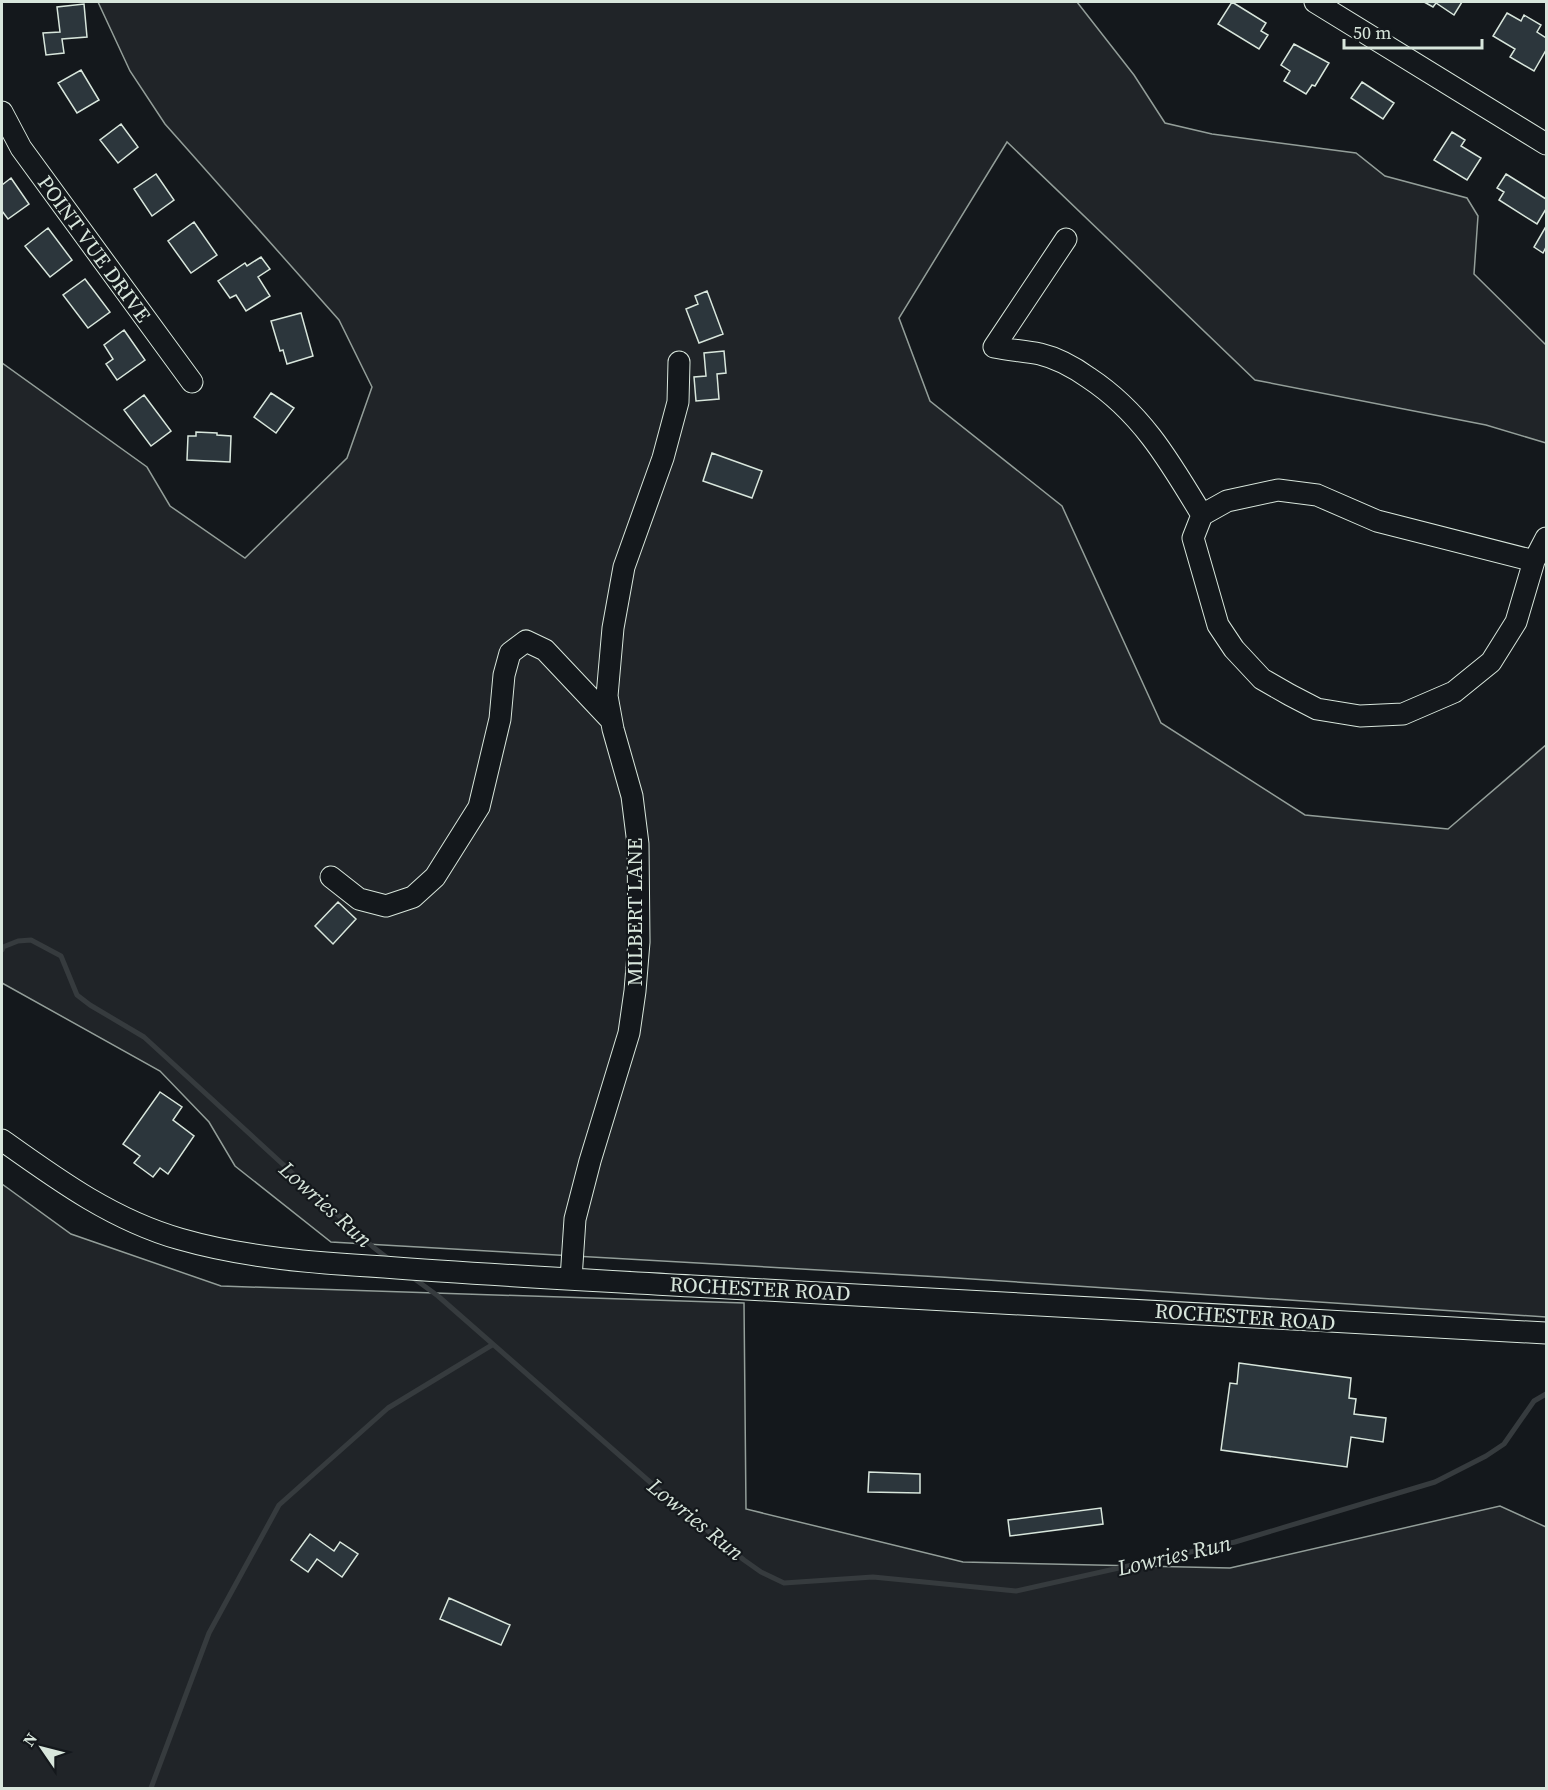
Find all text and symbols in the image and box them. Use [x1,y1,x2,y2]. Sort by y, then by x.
scale bar [1344,12,1482,50]
text: 50 m [1353,20,1391,45]
street label: POINT VUE DRIVE [31,169,158,328]
street label: MILBERT LANE [620,838,649,986]
water label: Lowries Run [272,1153,380,1254]
street label: ROCHESTER ROAD [669,1269,851,1308]
street label: ROCHESTER ROAD [1154,1296,1336,1337]
water label: Lowries Run [641,1470,751,1567]
water label: Lowries Run [1113,1527,1234,1583]
north arrow [12,1718,72,1778]
text: N [17,1728,42,1750]

